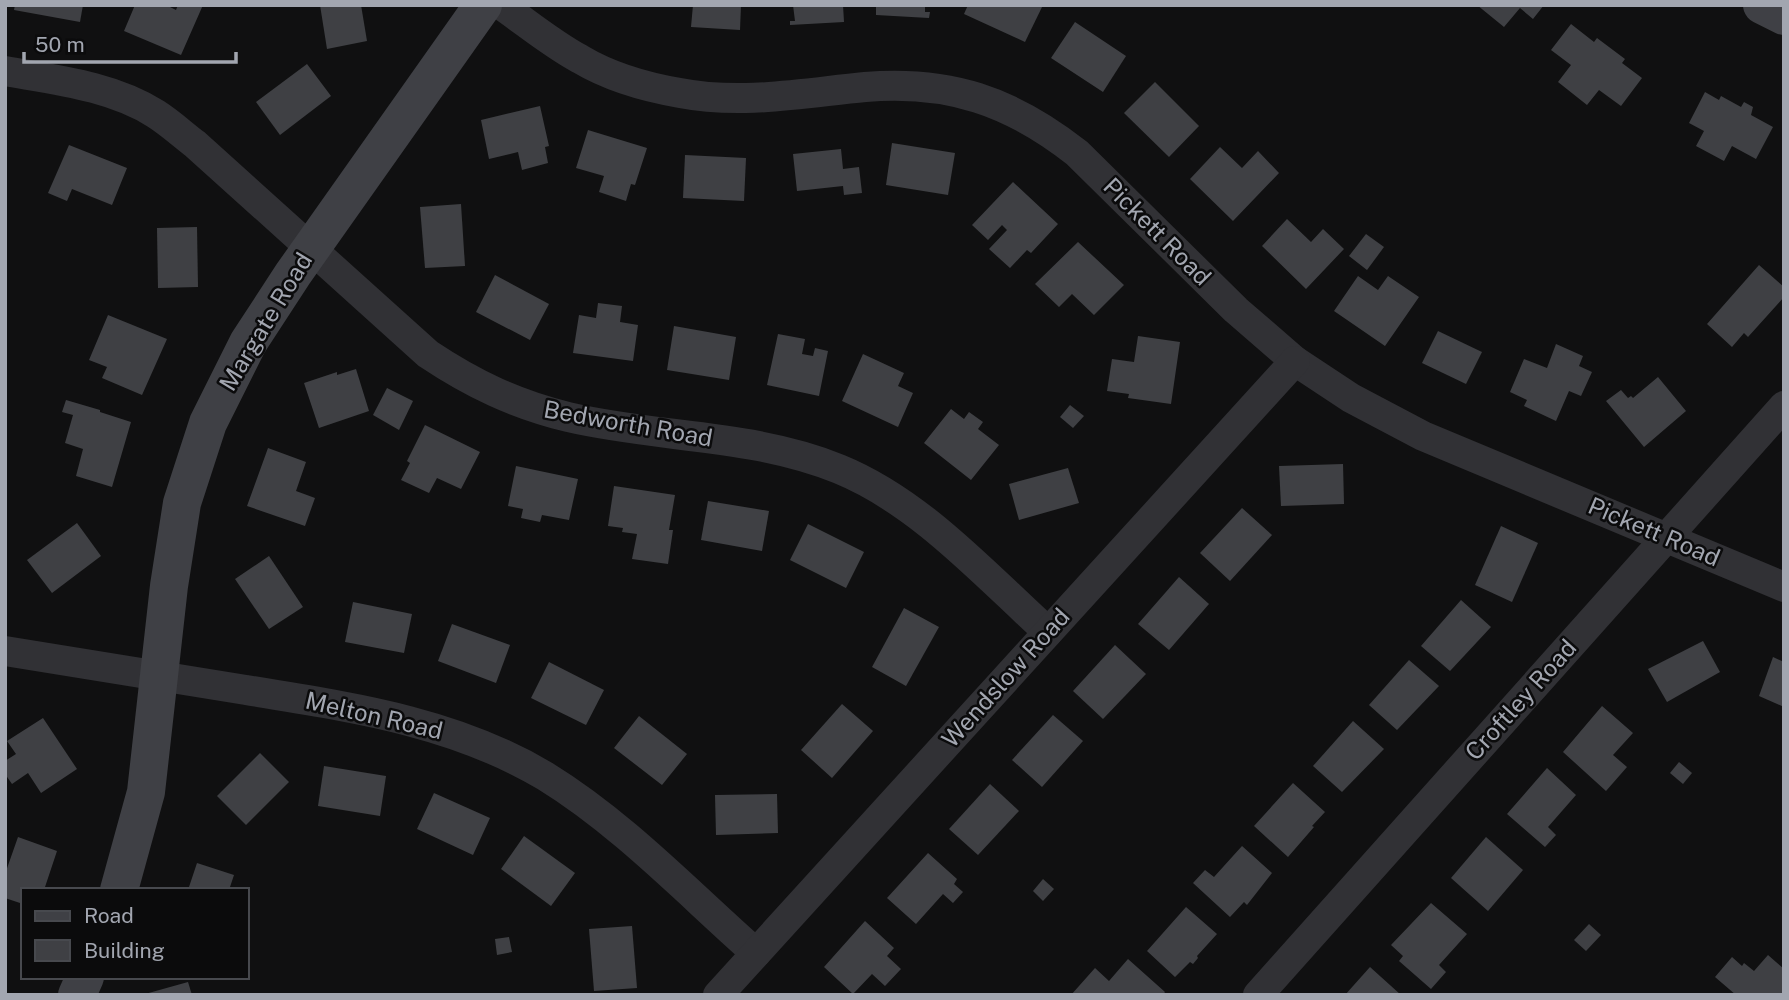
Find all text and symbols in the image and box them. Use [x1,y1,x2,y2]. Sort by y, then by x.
scale bar [24,21,236,65]
text: 50 m [35,32,85,57]
street label: Pickett Road [1098,172,1217,291]
street label: Margate Road [213,247,317,396]
street label: Bedworth Road [542,394,715,452]
street label: Pickett Road [1584,491,1724,571]
street label: Wendslow Road [936,602,1075,753]
street label: Croftley Road [1459,633,1582,765]
street label: Melton Road [303,686,446,744]
legend [21,888,248,979]
text: Road [84,903,134,928]
text: Building [84,938,165,963]

